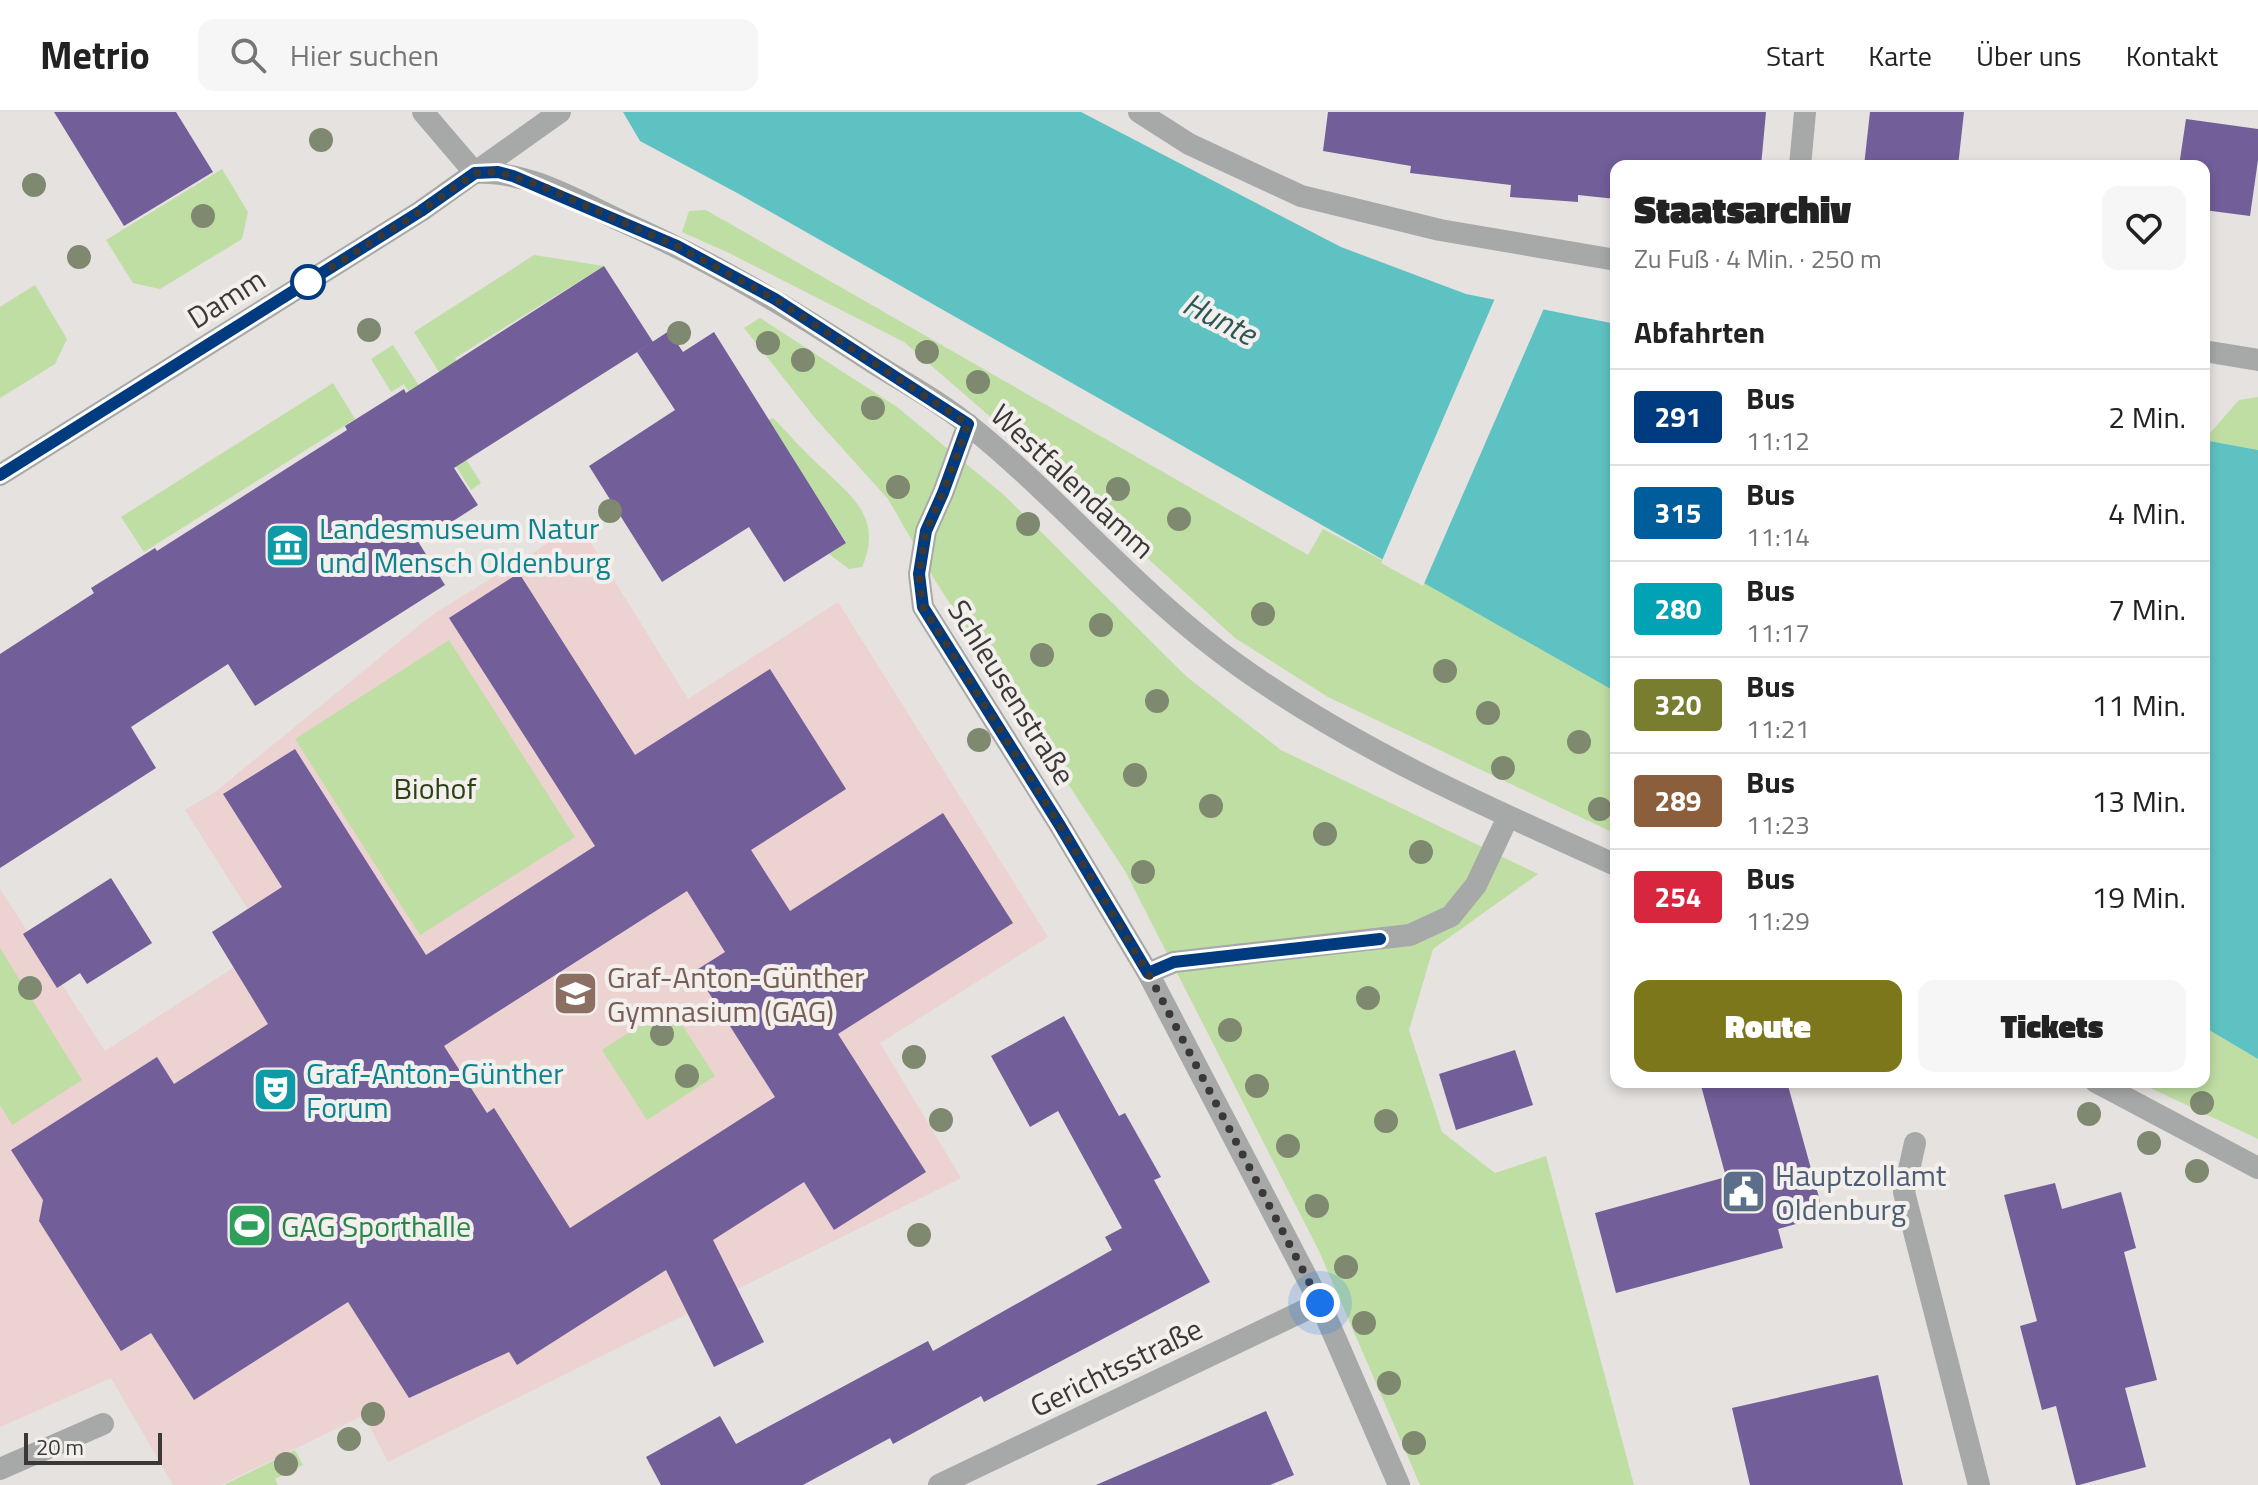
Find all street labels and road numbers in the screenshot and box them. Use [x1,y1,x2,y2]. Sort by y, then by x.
street label: Damm [178,256,274,340]
street label: Westfalendamm [981,393,1165,569]
street label: Schleusenstraße [937,590,1087,794]
street label: Gerichtsstraße [1022,1305,1210,1429]

